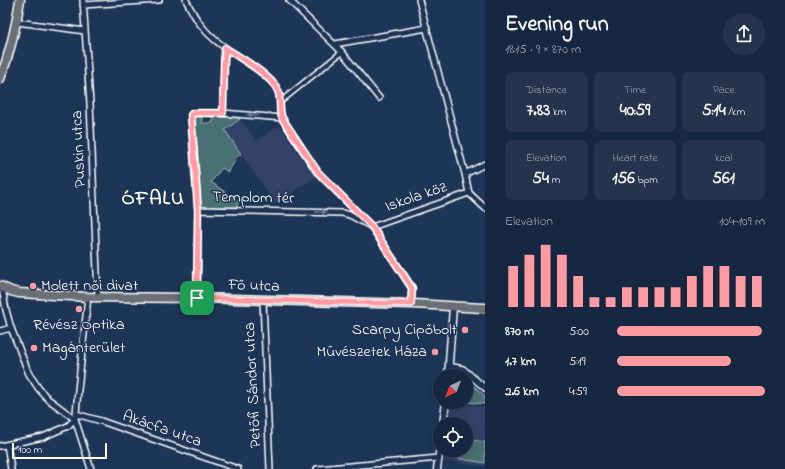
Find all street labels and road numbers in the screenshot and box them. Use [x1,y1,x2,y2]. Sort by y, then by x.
street label: Puskin utca [65,110,93,188]
street label: Iskola köz [382,175,450,219]
street label: Templom tér [212,185,294,211]
street label: Fő utca [227,273,280,299]
street label: Petőfi Sándor utca [238,321,268,449]
street label: Akácfa utca [119,404,205,454]

